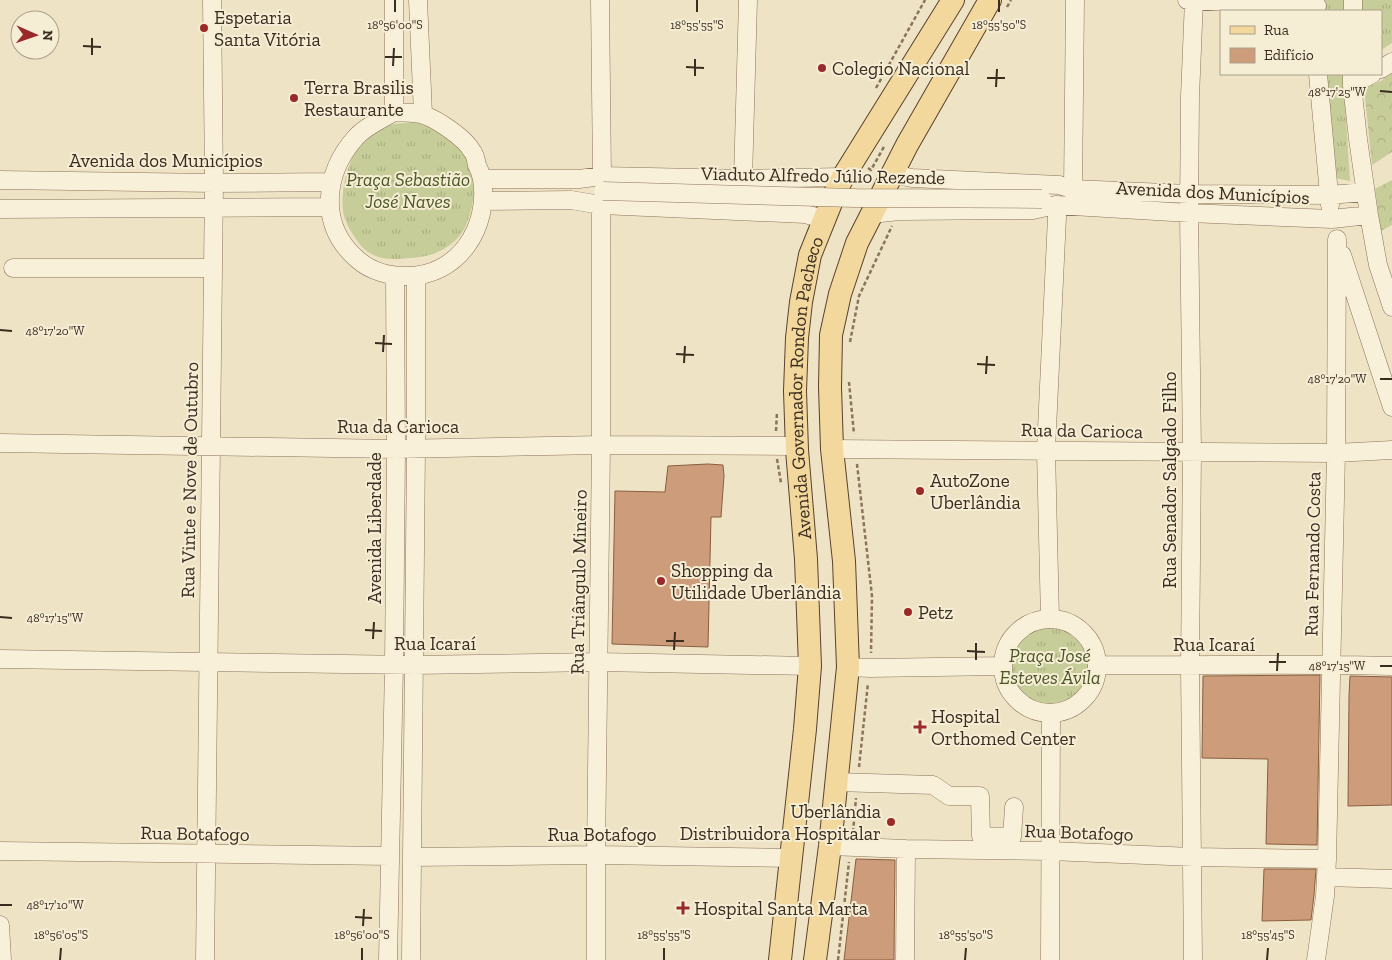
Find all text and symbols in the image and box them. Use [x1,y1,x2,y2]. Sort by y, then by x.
place label: Espetaria Santa Vitória [214,6,321,51]
north arrow [10,10,60,60]
legend [1220,10,1382,75]
text: 18°56'00"S [367,18,423,32]
text: 18°55'55"S [670,18,724,32]
text: 18°55'50"S [972,18,1026,32]
text: Rua [1264,21,1289,39]
marker: Espetaria Santa Vitória [198,22,210,34]
text: N [39,30,56,41]
text: Edifício [1264,46,1314,64]
place label: Colegio Nacional [832,57,970,80]
marker: Colegio Nacional [816,62,828,74]
place label: Terra Brasilis Restaurante [304,76,414,121]
text: 48°17'25"W [1308,85,1367,99]
marker: Terra Brasilis Restaurante [288,92,300,104]
street label: Avenida dos Municípios [69,149,263,172]
street label: Viaduto Alfredo Júlio Rezende [700,162,945,189]
park label: Praça Sebastião José Naves [346,168,470,213]
street label: Avenida dos Municípios [1116,176,1310,209]
street label: Avenida Governador Rondon Pacheco [784,232,829,540]
text: 48°17'20"W [26,324,85,338]
street label: Rua Vinte e Nove de Outubro [176,361,203,598]
street label: Rua Senador Salgado Filho [1158,371,1181,588]
text: 48°17'20"W [1308,372,1367,386]
street label: Rua da Carioca [337,415,459,438]
street label: Rua da Carioca [1021,418,1143,443]
street label: Avenida Liberdade [363,452,386,604]
place label: AutoZone Uberlândia [930,469,1021,514]
street label: Rua Fernando Costa [1300,471,1325,637]
marker: AutoZone Uberlândia [914,485,926,497]
street label: Rua Triângulo Mineiro [565,489,592,675]
place label: Shopping da Utilidade Uberlândia [671,559,841,604]
marker: Shopping da Utilidade Uberlândia [655,575,667,587]
place label: Petz [918,601,953,624]
marker: Petz [902,606,914,618]
text: 48°17'15"W [27,611,84,625]
street label: Rua Icaraí [394,632,476,655]
street label: Rua Icaraí [1173,633,1255,656]
park label: Praça José Esteves Ávila [999,644,1101,689]
text: 48°17'15"W [1309,659,1366,673]
place label: Hospital Orthomed Center [931,705,1076,750]
marker: Hospital Orthomed Center [913,720,927,734]
place label: Uberlândia Distribuidora Hospitalar [680,800,881,845]
marker: Uberlândia Distribuidora Hospitalar [885,816,897,828]
street label: Rua Botafogo [1024,819,1134,846]
street label: Rua Botafogo [140,821,250,846]
street label: Rua Botafogo [547,823,657,846]
place label: Hospital Santa Marta [694,897,868,920]
text: 48°17'10"W [26,898,84,912]
marker: Hospital Santa Marta [676,901,690,915]
text: 18°56'05"S [34,928,88,942]
text: 18°56'00"S [334,928,390,942]
text: 18°55'55"S [637,928,691,942]
text: 18°55'50"S [939,928,993,942]
text: 18°55'45"S [1241,928,1295,942]

